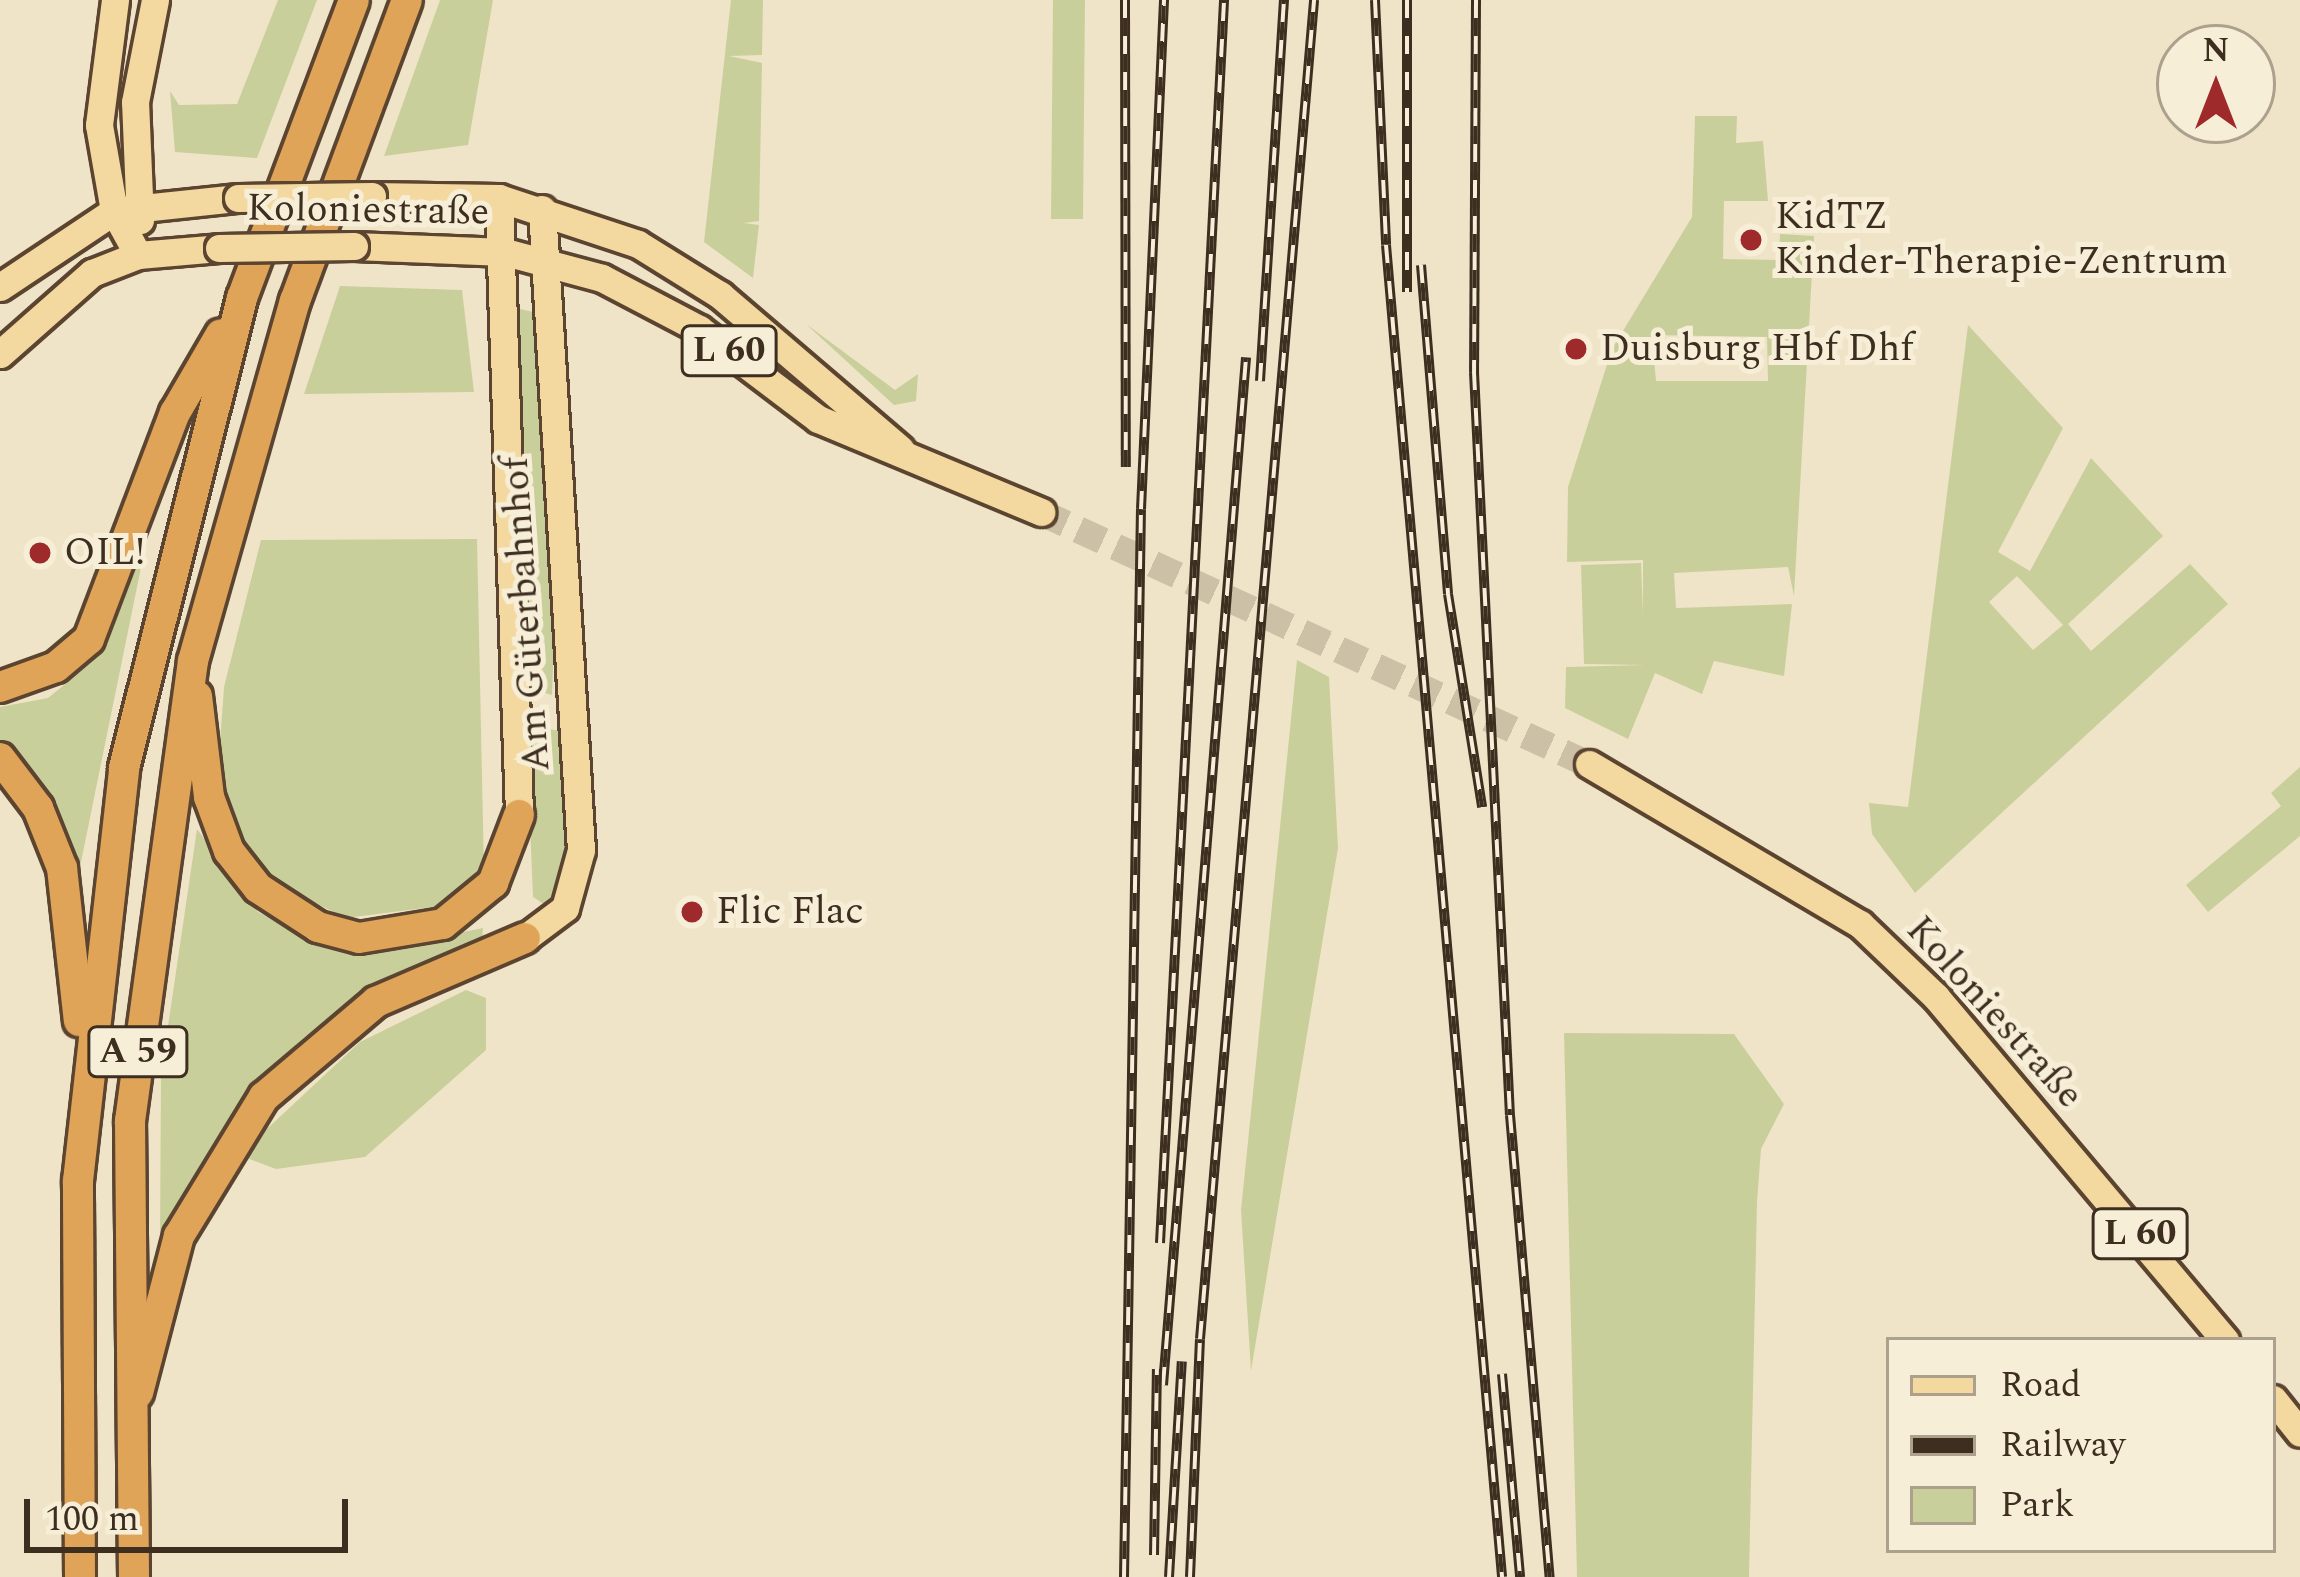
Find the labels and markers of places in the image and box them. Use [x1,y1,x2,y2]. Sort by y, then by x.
place label: KidTZ Kinder-Therapie-Zentrum [1775,195,2228,286]
marker: KidTZ Kinder-Therapie-Zentrum [1738,227,1764,253]
place label: Duisburg Hbf Dhf [1600,326,1914,372]
marker: Duisburg Hbf Dhf [1563,336,1589,362]
place label: OIL! [64,530,145,576]
marker: OIL! [27,540,53,566]
place label: Flic Flac [716,889,864,935]
marker: Flic Flac [679,899,705,925]

